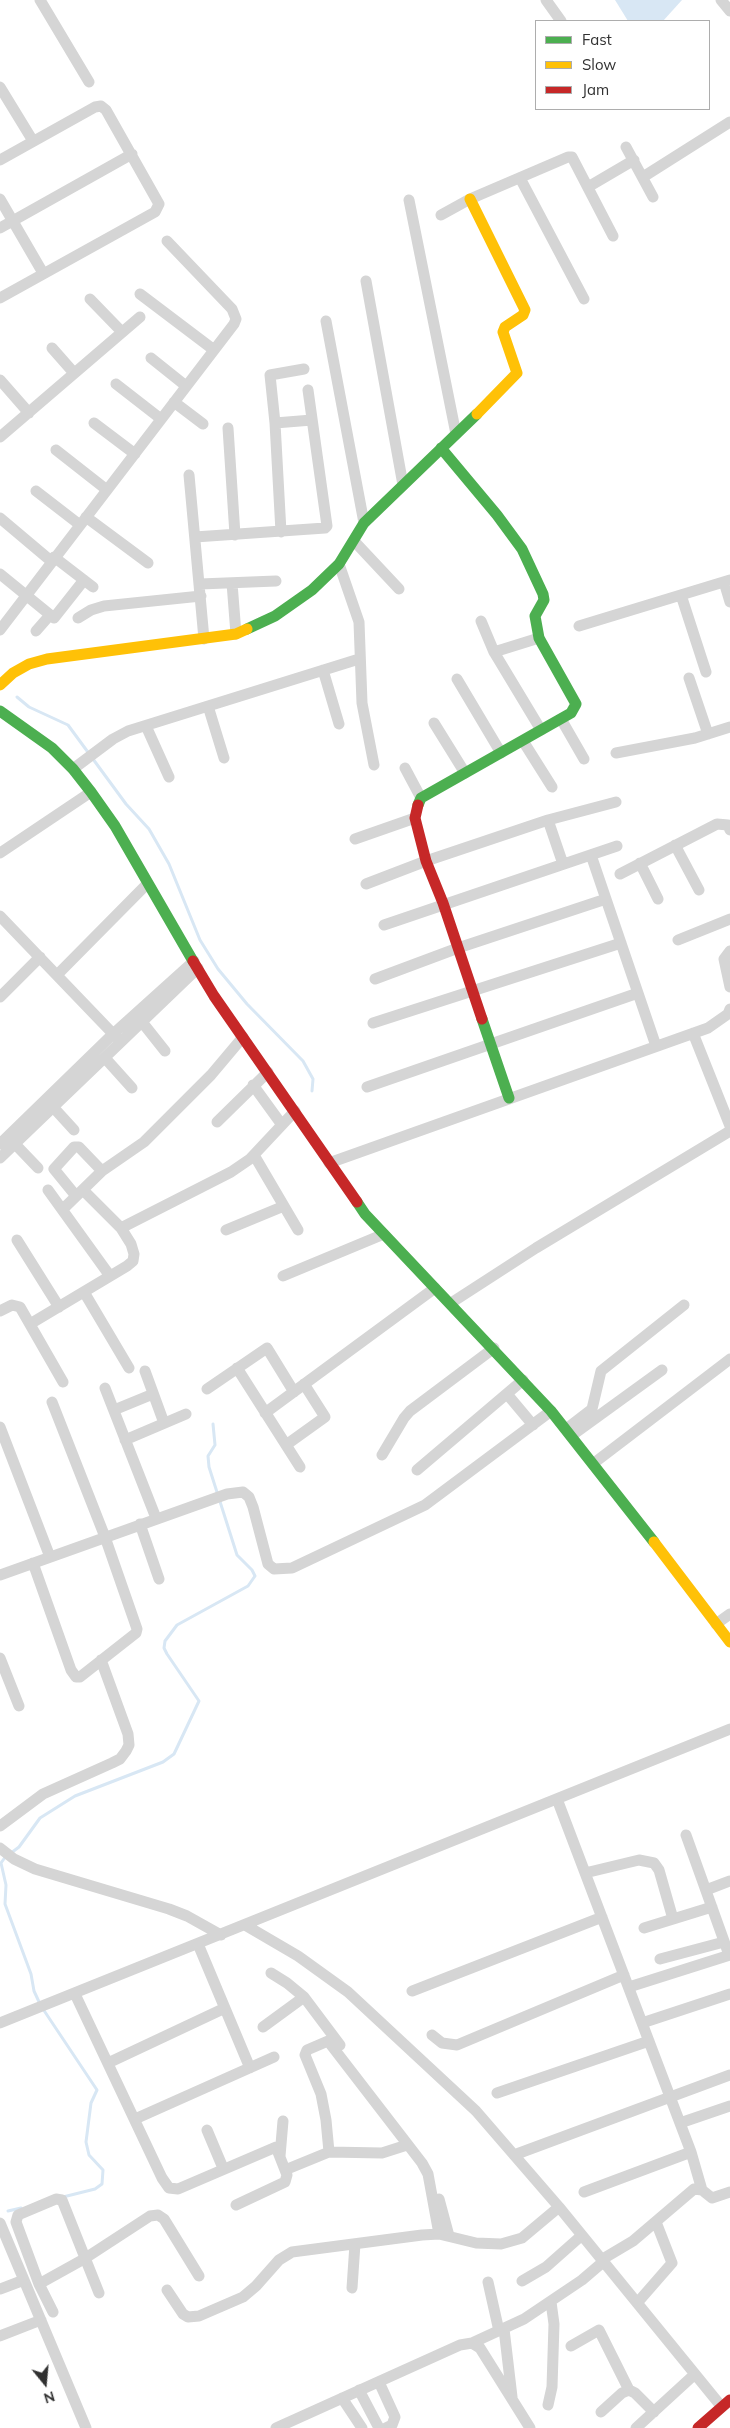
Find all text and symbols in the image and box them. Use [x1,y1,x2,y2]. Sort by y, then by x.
legend [535,20,710,110]
text: Fast [582,30,612,49]
text: Slow [582,55,616,74]
text: Jam [582,80,609,99]
north arrow [20,2358,70,2408]
text: N [42,2387,57,2407]

